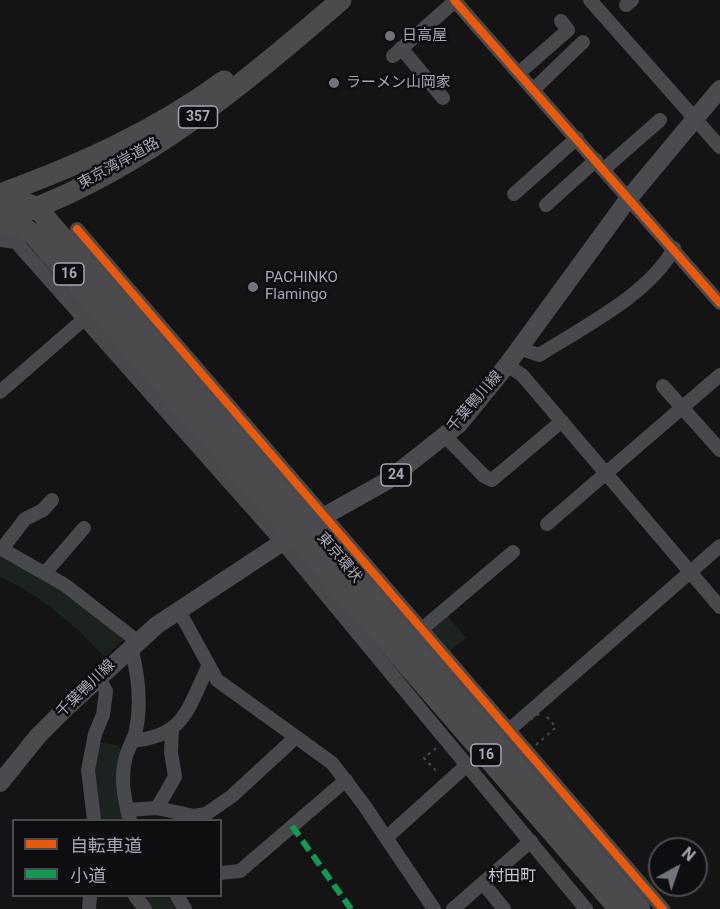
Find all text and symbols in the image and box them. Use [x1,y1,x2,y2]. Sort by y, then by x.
place label: 日高屋 [402,27,447,45]
marker: 日高屋 [383,29,397,43]
place label: ラーメン山岡家 [346,74,451,92]
marker: ラーメン山岡家 [327,76,341,90]
road number: 357 [178,106,218,128]
street label: 東京湾岸道路 [75,134,163,194]
road number: 16 [54,263,84,285]
place label: PACHINKO Flamingo [265,269,338,304]
marker: PACHINKO Flamingo [246,280,260,294]
street label: 千葉鴨川線 [444,368,506,436]
road number: 24 [381,464,411,486]
street label: 東京環状 [313,529,365,587]
street label: 千葉鴨川線 [53,656,119,722]
road number: 16 [471,744,501,766]
legend [12,819,222,897]
text: 自転車道 [70,835,142,856]
north arrow [648,837,708,897]
text: N [678,843,699,865]
text: 小道 [70,865,106,886]
district label: 村田町 [488,867,536,887]

